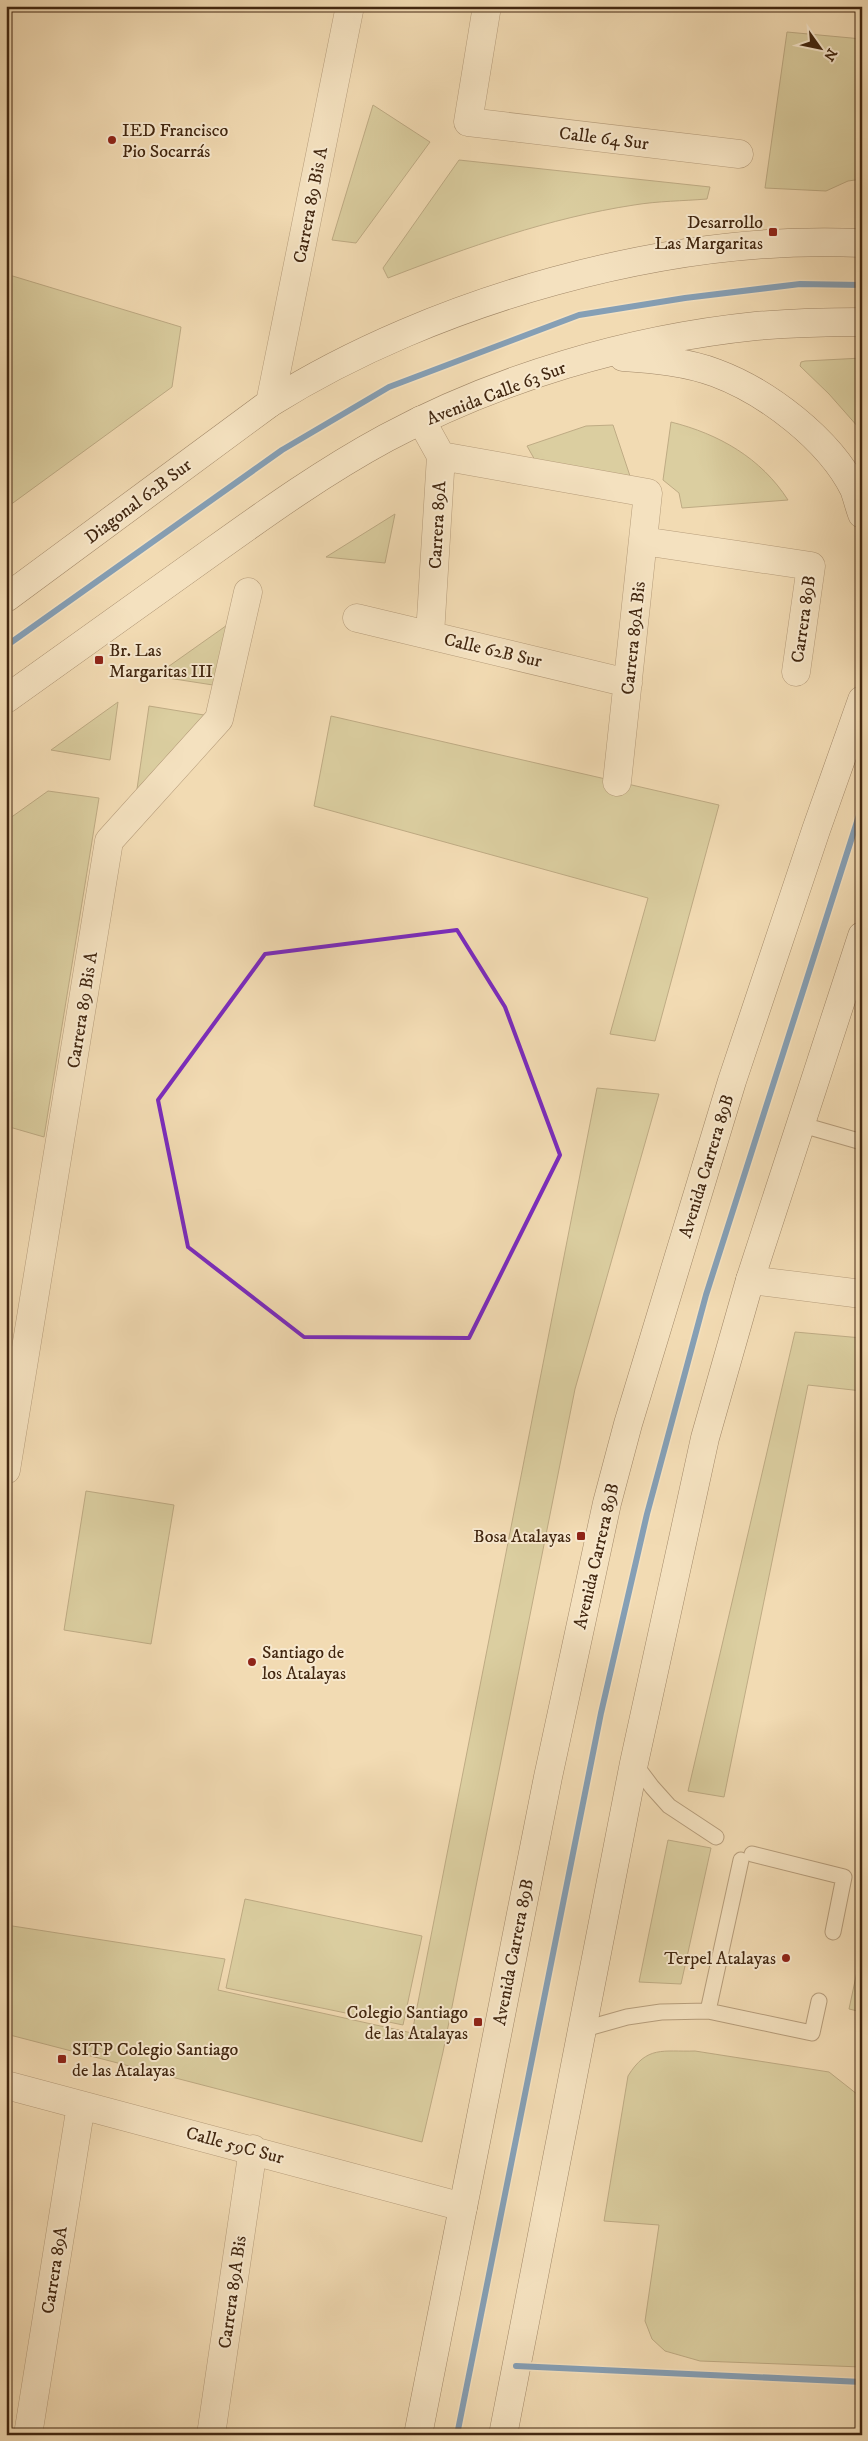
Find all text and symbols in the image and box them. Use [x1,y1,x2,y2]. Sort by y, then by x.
north arrow [796,22,846,72]
text: N [819,45,841,65]
place label: IED Francisco Pio Socarrás [122,120,228,163]
street label: Calle 64 Sur [558,123,650,155]
marker: IED Francisco Pio Socarrás [106,134,118,146]
street label: Carrera 89 Bis A [289,145,333,265]
place label: Desarrollo Las Margaritas [655,212,763,255]
marker: Desarrollo Las Margaritas [767,226,779,238]
street label: Avenida Calle 63 Sur [424,357,569,431]
street label: Diagonal 62B Sur [81,454,197,549]
street label: Carrera 89A [425,480,451,570]
street label: Carrera 89B [787,574,821,664]
street label: Carrera 89A Bis [617,580,651,696]
street label: Calle 62B Sur [442,629,544,673]
place label: Br. Las Margaritas III [109,640,213,683]
marker: Br. Las Margaritas III [93,654,105,666]
street label: Carrera 89 Bis A [63,950,103,1070]
street label: Avenida Carrera 89B [675,1092,739,1241]
street label: Avenida Carrera 89B [569,1481,624,1631]
place label: Bosa Atalayas [473,1526,571,1548]
marker: Bosa Atalayas [575,1530,587,1542]
place label: Santiago de los Atalayas [262,1642,346,1685]
marker: Santiago de los Atalayas [246,1656,258,1668]
street label: Avenida Carrera 89B [489,1877,539,2027]
place label: Terpel Atalayas [664,1948,776,1970]
marker: Terpel Atalayas [780,1952,792,1964]
place label: Colegio Santiago de las Atalayas [347,2002,468,2045]
marker: Colegio Santiago de las Atalayas [472,2016,484,2028]
place label: SITP Colegio Santiago de las Atalayas [72,2039,238,2082]
marker: SITP Colegio Santiago de las Atalayas [56,2053,68,2065]
street label: Calle 59C Sur [183,2122,286,2170]
street label: Carrera 89A [37,2224,73,2315]
street label: Carrera 89A Bis [214,2234,252,2350]

